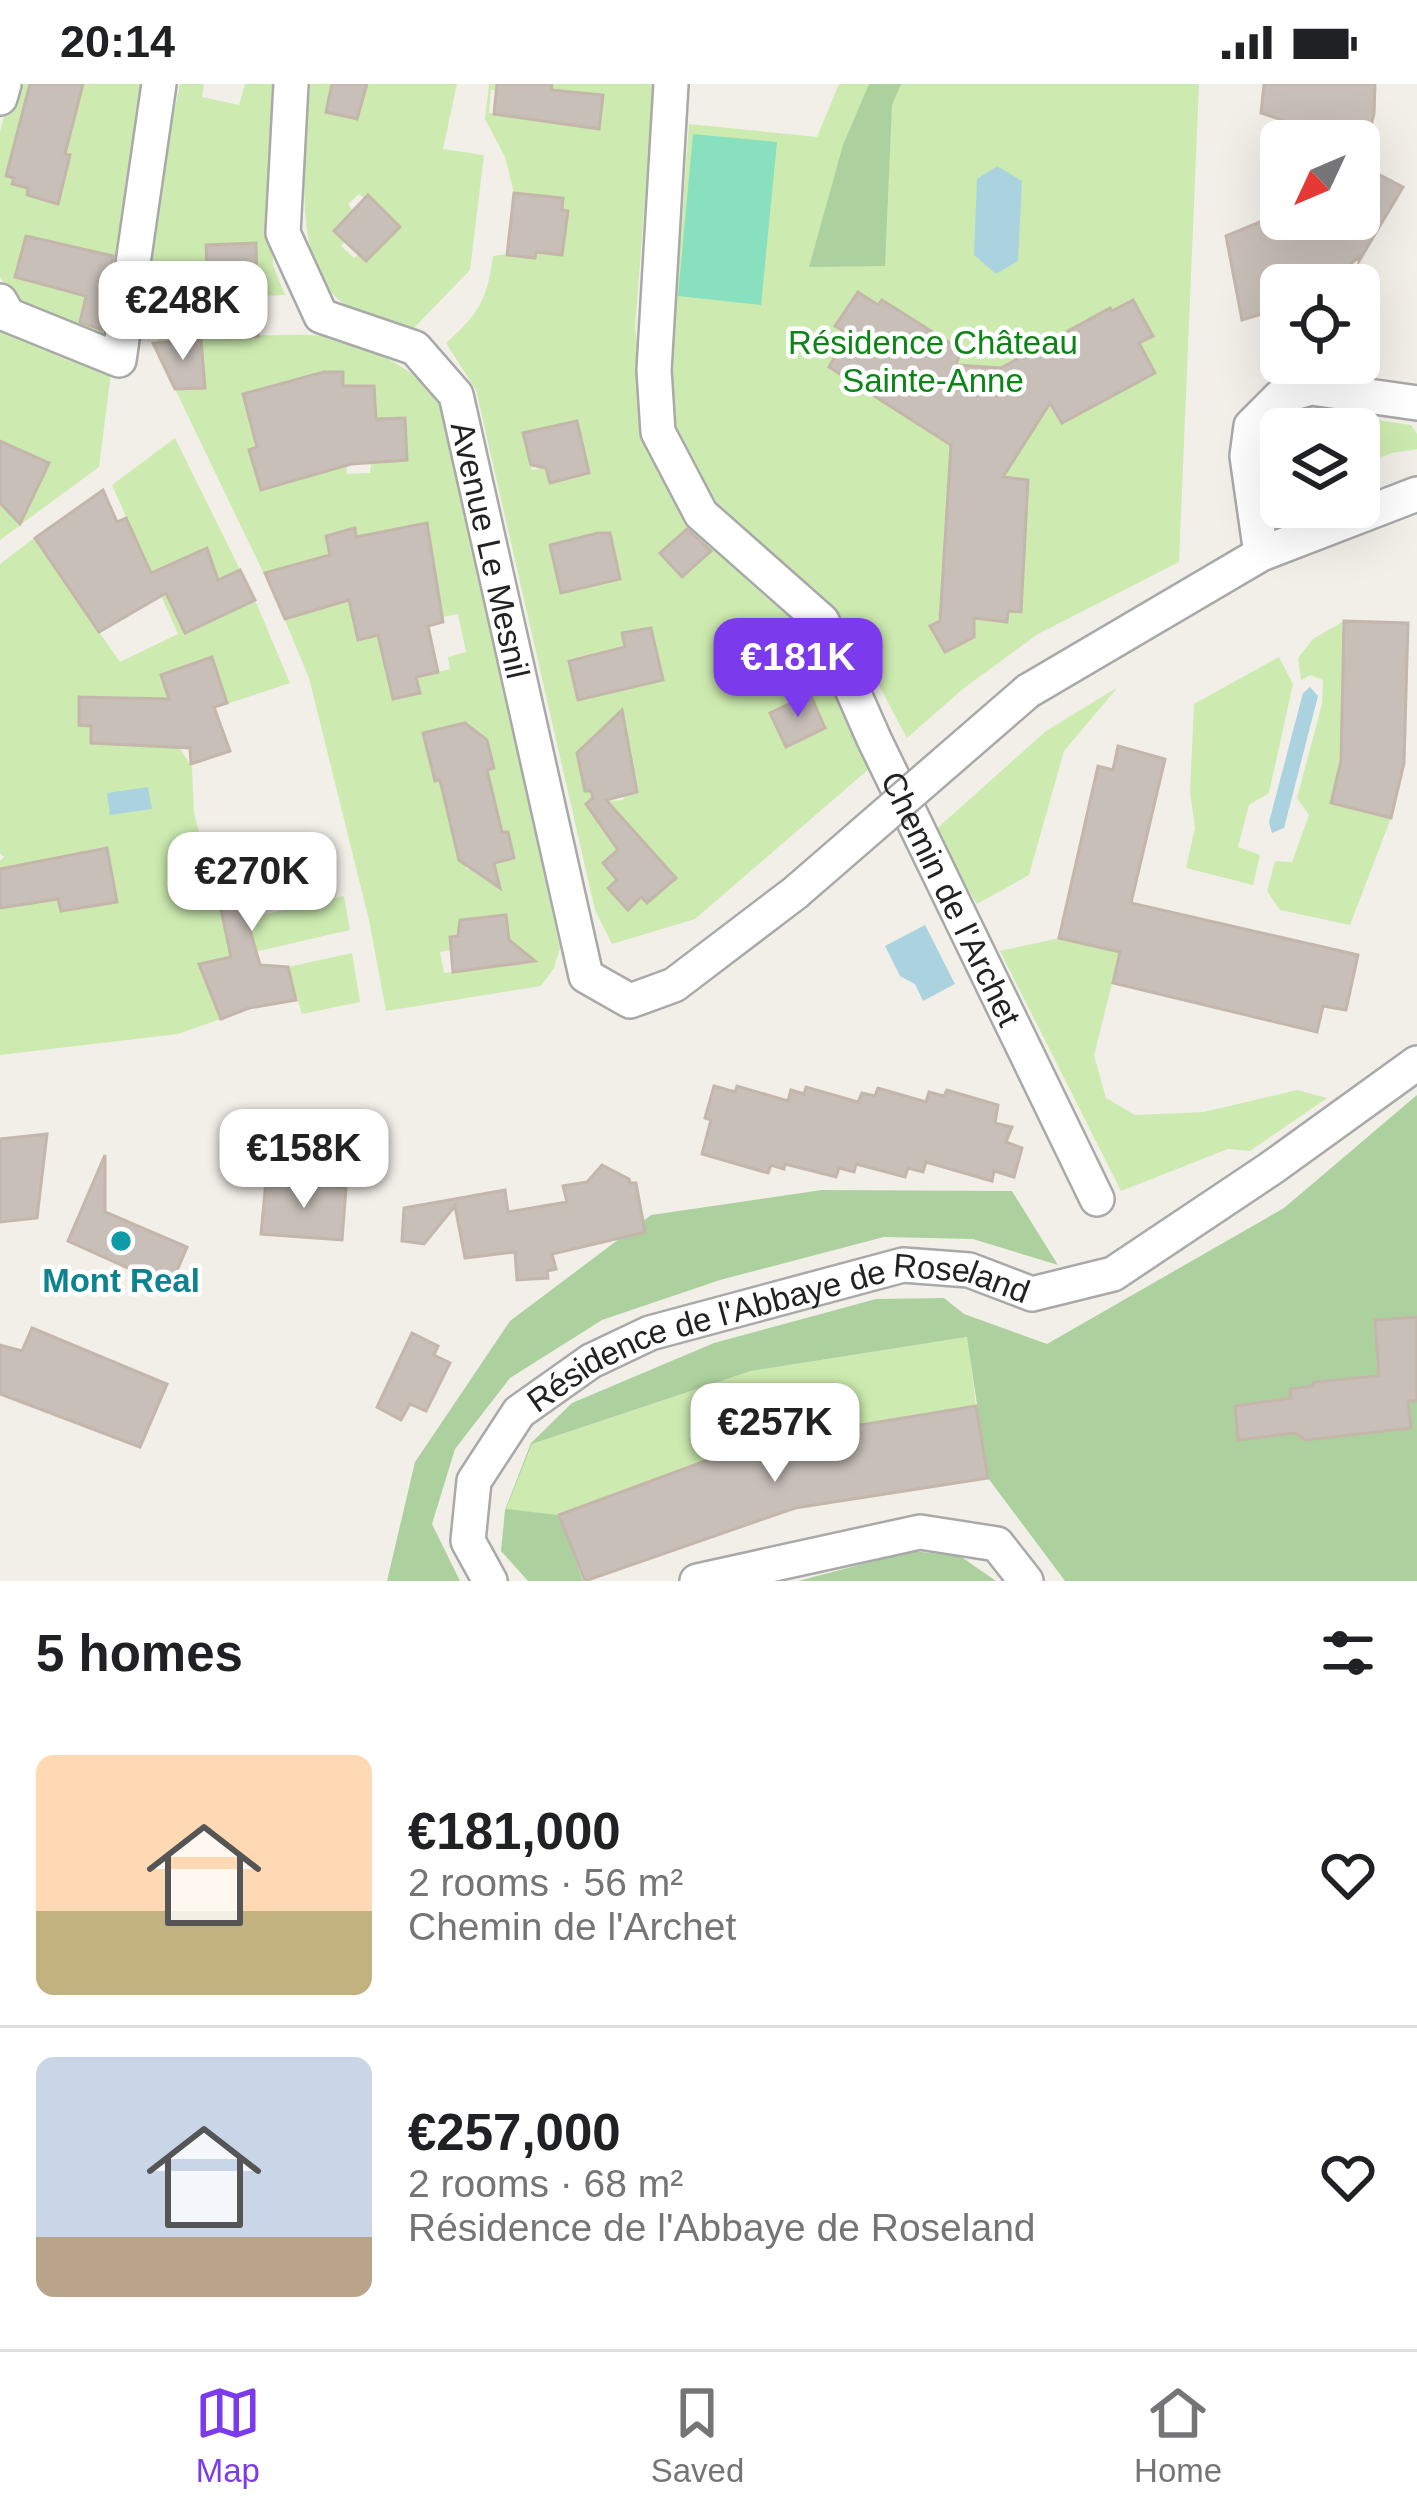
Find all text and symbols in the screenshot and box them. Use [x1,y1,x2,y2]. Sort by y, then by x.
text: 20:14 [60,16,175,67]
north arrow [1260,120,1380,240]
map controls [1260,120,1380,528]
pin: €248K [99,261,267,363]
button: locate [1260,264,1380,384]
text: €248K [126,278,240,321]
park label: Résidence Château Sainte-Anne [788,324,1078,399]
button: layers [1260,408,1380,528]
street label: Avenue Le Mesnil [444,418,537,682]
pin: €181K [714,618,882,720]
text: €181K [741,635,855,678]
street label: Chemin de l'Archet [874,766,1028,1032]
pin: €270K [168,832,336,934]
text: €270K [195,849,309,892]
pin: €158K [220,1109,388,1211]
text: €158K [247,1126,361,1169]
marker: Mont Real [108,1228,134,1254]
street label: Résidence de l'Abbaye de Roseland [520,1246,1035,1419]
place label: Mont Real [42,1262,200,1299]
pin: €257K [691,1383,859,1485]
text: €257K [718,1400,832,1443]
icon: filters [1315,1620,1381,1686]
text: 5 homes [36,1625,243,1682]
icon: home [132,1803,276,1947]
text: €181,000 [408,1803,621,1860]
icon: heart [1315,1842,1381,1908]
text: 2 rooms · 56 m² [408,1861,683,1904]
text: Chemin de l'Archet [408,1905,736,1948]
text: €257,000 [408,2104,621,2161]
icon: home [132,2105,276,2249]
icon: heart [1315,2144,1381,2210]
text: 2 rooms · 68 m² [408,2162,683,2205]
text: Résidence de l'Abbaye de Roseland [408,2206,1036,2249]
tab: Map [195,2380,261,2490]
tab: Saved [651,2380,744,2490]
tab: Home [1134,2380,1222,2490]

